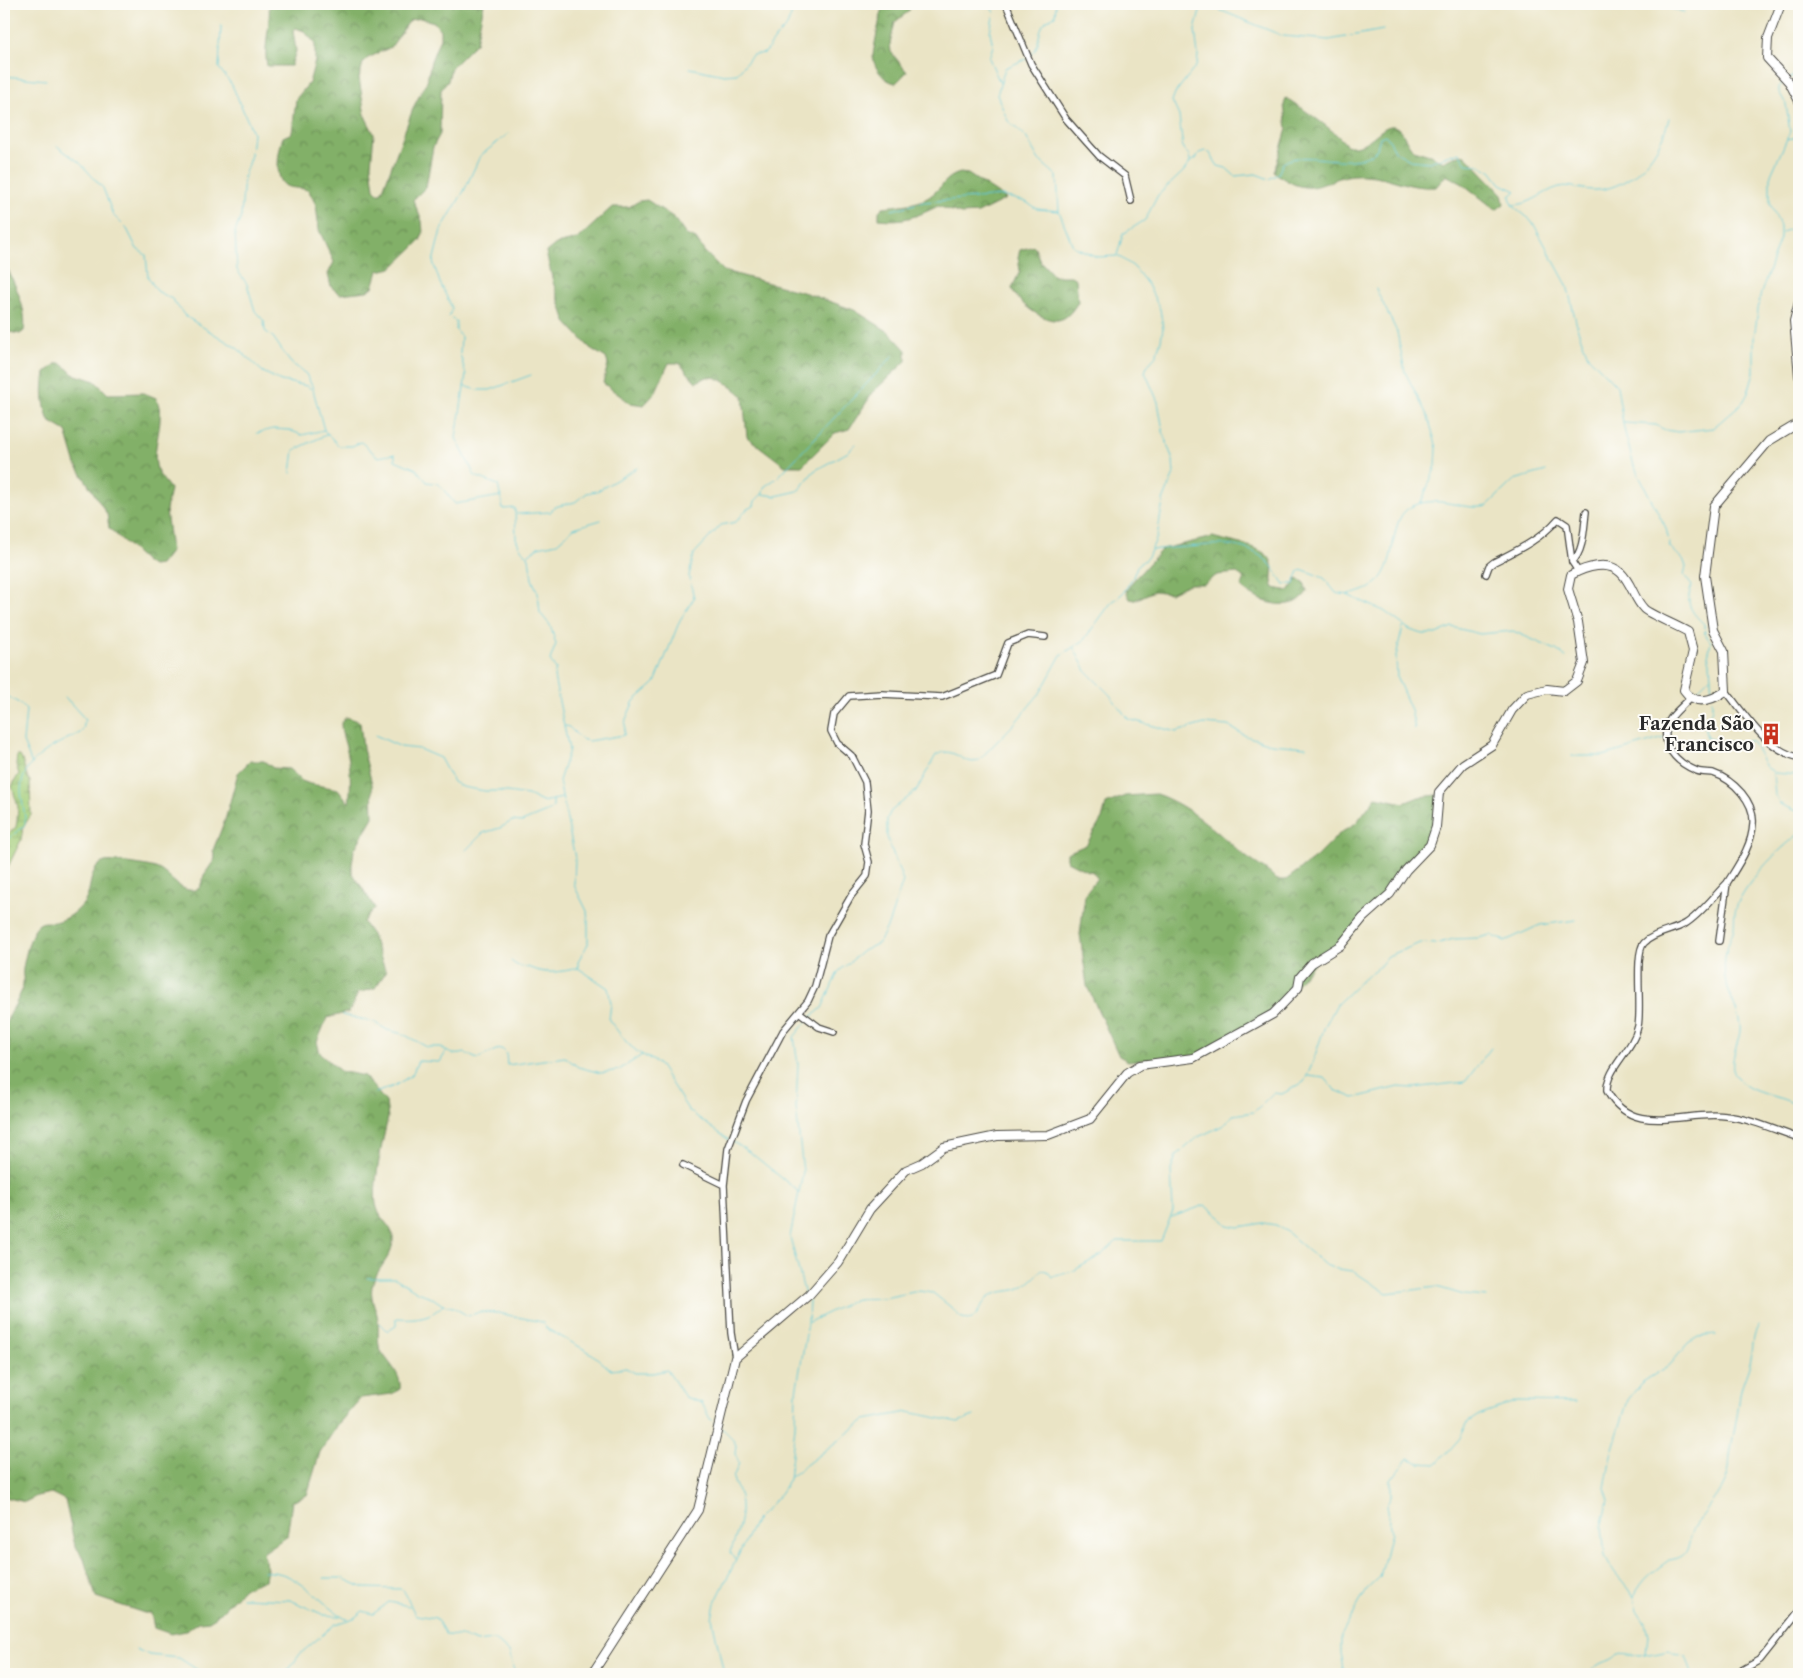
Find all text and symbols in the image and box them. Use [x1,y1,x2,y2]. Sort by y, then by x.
place label: Fazenda São Francisco [1639,713,1754,756]
building icon: Fazenda São Francisco [1758,721,1784,747]

